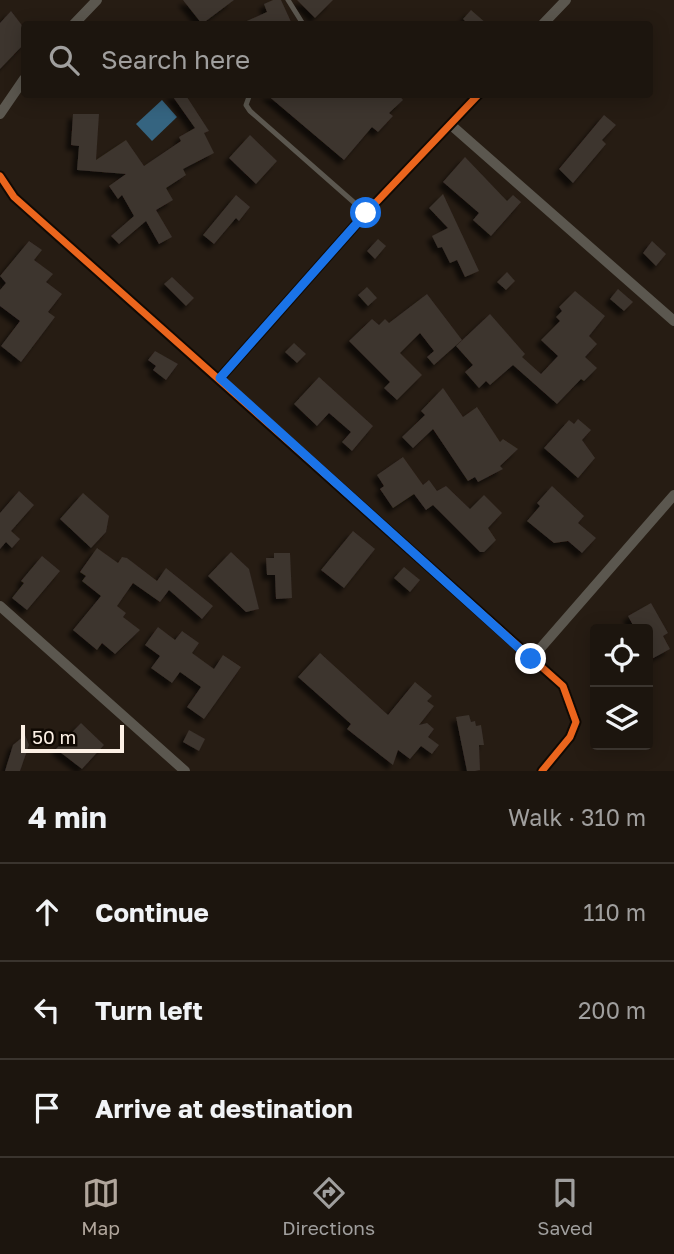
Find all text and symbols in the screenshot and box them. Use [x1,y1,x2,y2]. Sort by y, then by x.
search box [21,21,653,98]
icon: search [45,41,83,79]
text: Search here [101,44,250,75]
route start [350,197,381,228]
map controls [590,624,653,750]
button: locate [590,624,653,687]
route end [515,643,546,674]
button: layers [590,687,653,750]
scale bar [21,722,124,754]
text: 50 m [32,725,76,748]
text: 4 min [28,799,107,835]
text: Walk · 310 m [508,803,646,831]
icon: ahead [28,893,66,931]
text: Continue [95,897,209,928]
text: 110 m [583,898,646,926]
icon: left [28,991,66,1029]
text: Turn left [95,995,203,1026]
text: 200 m [578,996,646,1024]
icon: arrive [28,1089,66,1127]
text: Arrive at destination [95,1093,353,1124]
tab: Map [81,1174,120,1239]
tab: Directions [282,1174,375,1239]
tab: Saved [537,1174,593,1239]

